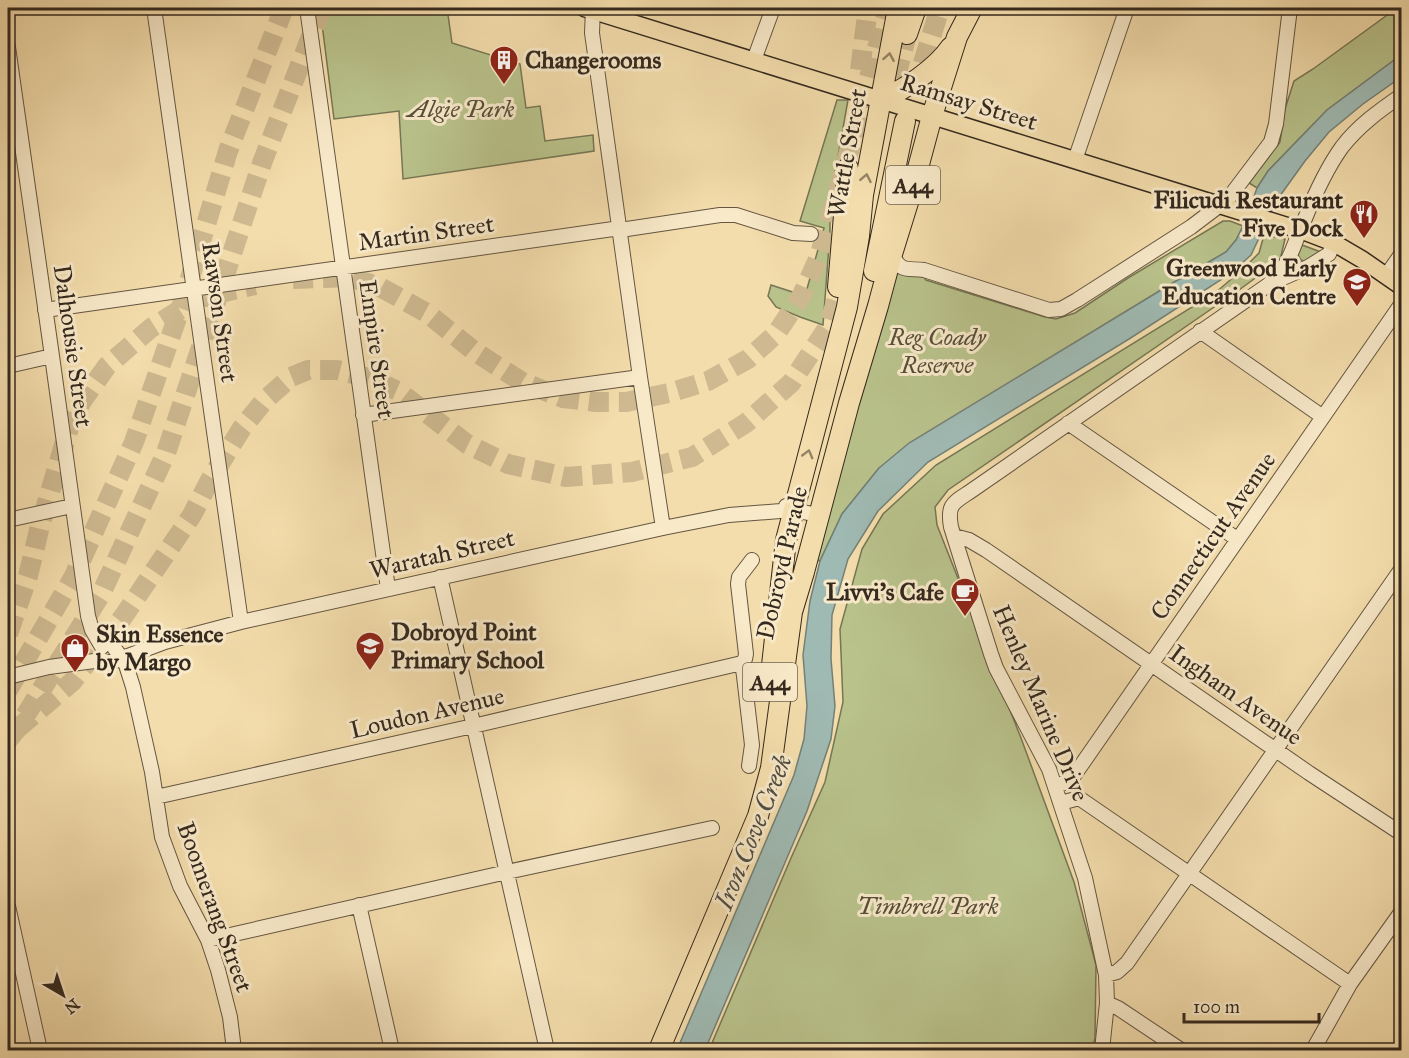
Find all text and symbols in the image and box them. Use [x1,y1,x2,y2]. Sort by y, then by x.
building icon: Changerooms [488,44,520,86]
place label: Changerooms [525,45,662,75]
one-way arrow [882,52,894,62]
street label: Ramsay Street [897,67,1042,137]
street label: Wattle Street [821,86,873,220]
park label: Algie Park [405,94,515,124]
road number: A44 [886,166,940,204]
one-way arrow [859,174,872,184]
place label: Filicudi Restaurant Five Dock [1154,185,1344,243]
restaurant icon: Filicudi Restaurant Five Dock [1348,198,1380,240]
street label: Martin Street [356,209,496,257]
street label: Rawson Street [195,240,245,385]
place label: Greenwood Early Education Centre [1162,253,1338,311]
street label: Dalhousie Street [47,263,99,430]
school or university icon: Greenwood Early Education Centre [1341,266,1373,308]
street label: Empire Street [352,278,402,421]
park label: Reg Coady Reserve [887,322,987,380]
street label: Connecticut Avenue [1144,446,1282,626]
one-way arrow [801,449,814,459]
street label: Dobroyd Parade [750,483,814,643]
street label: Waratah Street [367,523,518,585]
cafe icon: Livvi's Cafe [949,576,981,618]
place label: Livvi's Cafe [826,577,944,607]
street label: Henley Marine Drive [986,600,1096,806]
place label: Dobroyd Point Primary School [391,617,545,675]
place label: Skin Essence by Margo [95,619,224,677]
school or university icon: Dobroyd Point Primary School [354,630,386,672]
shop icon: Skin Essence by Margo [59,632,91,674]
street label: Ingham Avenue [1164,638,1308,752]
road number: A44 [743,663,797,701]
street label: Loudon Avenue [347,681,507,745]
water label: Iron Cove Creek [707,749,799,915]
street label: Boomerang Street [170,818,260,996]
park label: Timbrell Park [857,891,999,921]
north arrow [33,965,93,1025]
scale bar [1184,986,1319,1024]
text: N [61,995,83,1018]
text: 100 m [1193,996,1240,1018]

